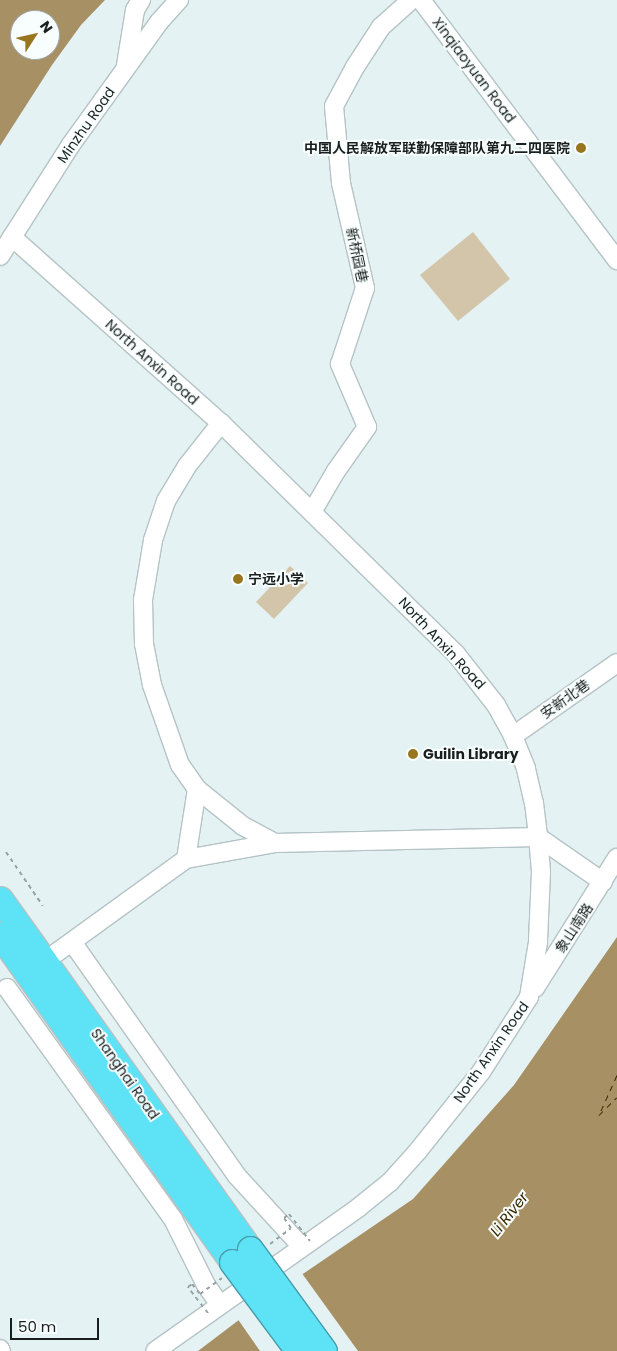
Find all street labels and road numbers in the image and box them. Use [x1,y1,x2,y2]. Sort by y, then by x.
street label: Xinqiaoyuan Road [429,14,519,126]
street label: Minzhu Road [54,84,118,166]
street label: 新桥园巷 [343,226,371,284]
street label: North Anxin Road [102,316,202,408]
street label: North Anxin Road [395,594,489,692]
street label: 安新北巷 [537,676,593,722]
street label: 象山南路 [552,900,596,956]
street label: North Anxin Road [450,998,532,1106]
street label: Shanghai Road [87,1025,163,1123]

